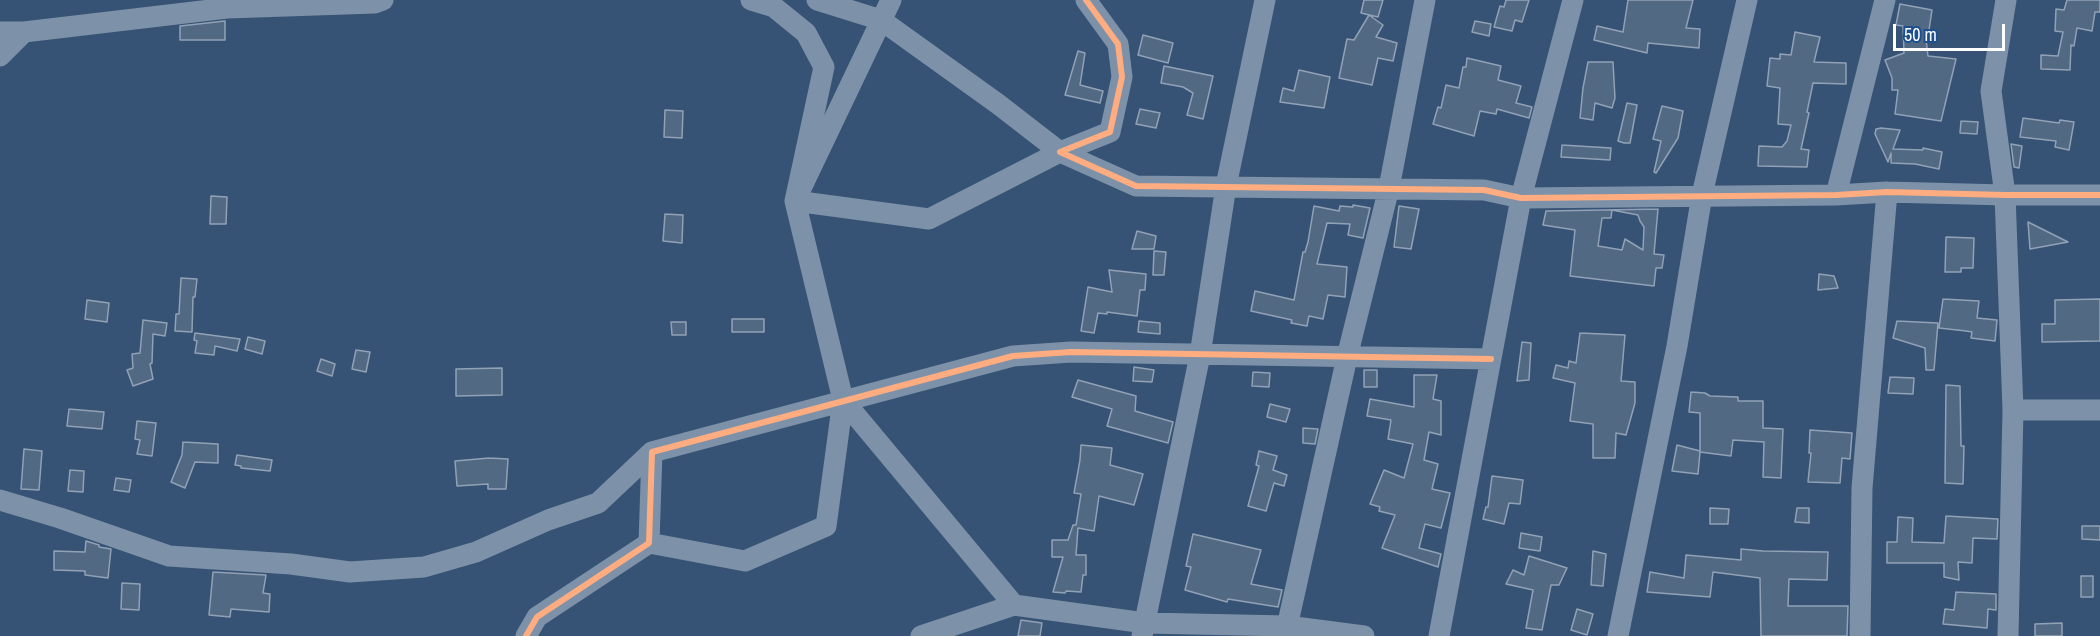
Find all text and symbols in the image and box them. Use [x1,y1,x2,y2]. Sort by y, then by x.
scale bar [1896,12,2008,50]
text: 50 m [1904,22,1937,47]

